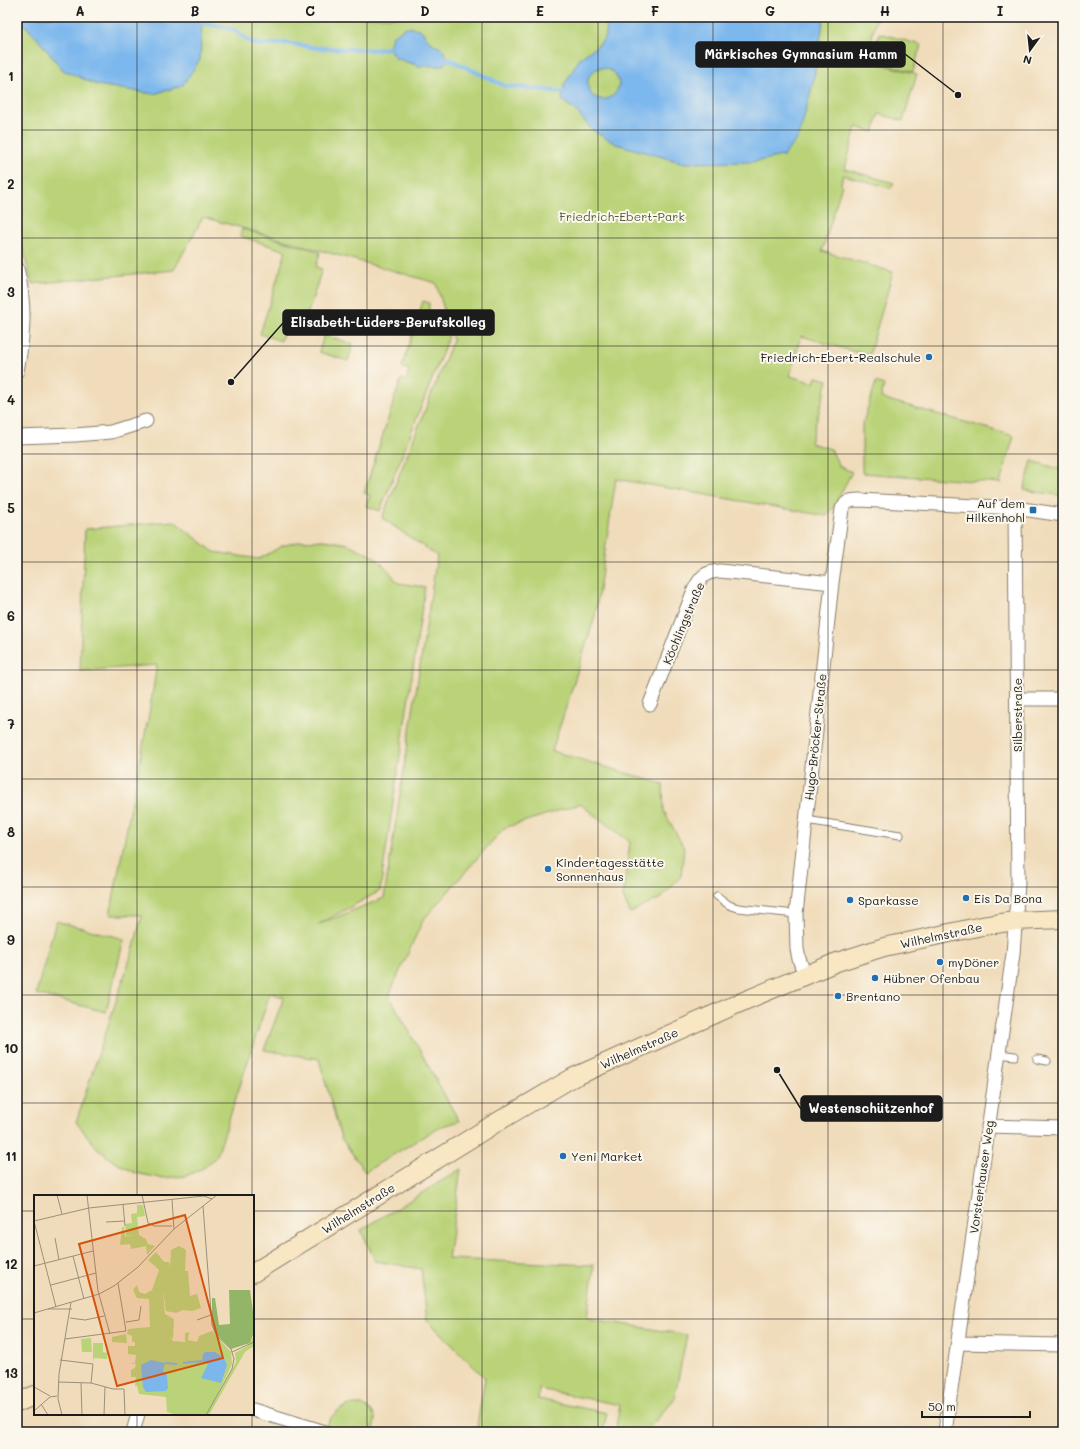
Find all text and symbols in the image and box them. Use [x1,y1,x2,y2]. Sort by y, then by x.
text: A [75,2,85,19]
text: B [191,2,200,19]
text: C [305,2,315,19]
text: D [420,2,430,19]
text: E [536,2,544,19]
text: F [651,2,659,19]
text: G [765,2,775,19]
text: H [880,2,890,19]
text: I [997,2,1004,19]
north arrow [1010,30,1050,70]
callout: Märkisches Gymnasium Hamm [696,42,905,67]
text: Märkisches Gymnasium Hamm [705,45,897,63]
text: N [1021,52,1033,68]
text: 1 [8,67,14,84]
text: 2 [7,175,15,192]
park label: Friedrich-Ebert-Park [559,208,685,224]
text: 3 [7,283,15,300]
callout: Elisabeth-Lüders-Berufskolleg [283,310,494,335]
text: Elisabeth-Lüders-Berufskolleg [290,313,486,330]
place label: Friedrich-Ebert-Realschule [760,349,921,365]
marker: Friedrich-Ebert-Realschule [924,352,934,362]
text: 4 [7,391,15,408]
place label: Auf dem Hilkenhohl [966,495,1025,525]
text: 5 [7,499,15,516]
marker: Auf dem Hilkenhohl [1028,505,1038,515]
street label: Köchlingstraße [658,579,708,667]
text: 6 [7,607,15,624]
street label: Hugo-Bröcker-Straße [800,673,830,801]
street label: Silberstraße [1009,678,1025,752]
text: 7 [7,715,15,732]
text: 8 [7,823,15,840]
place label: Kindertagesstätte Sonnenhaus [556,854,664,884]
marker: Kindertagesstätte Sonnenhaus [543,864,553,874]
place label: Eis Da Bona [974,890,1042,906]
place label: Sparkasse [858,892,919,908]
marker: Eis Da Bona [961,893,971,903]
marker: Sparkasse [845,895,855,905]
street label: Wilhelmstraße [898,918,984,952]
text: 9 [7,931,15,948]
place label: myDöner [948,954,999,970]
marker: myDöner [935,957,945,967]
place label: Hübner Ofenbau [883,970,980,986]
marker: Hübner Ofenbau [870,973,880,983]
place label: Brentano [846,988,900,1004]
marker: Brentano [833,991,843,1001]
street label: Wilhelmstraße [598,1024,680,1072]
text: 10 [4,1039,18,1056]
callout: Westenschützenhof [801,1096,942,1121]
text: Westenschützenhof [808,1099,934,1116]
street label: Vorsterhauser Weg [965,1119,997,1235]
text: 11 [5,1147,17,1164]
place label: Yeni Market [571,1148,643,1164]
marker: Yeni Market [558,1151,568,1161]
street label: Wilhelmstraße [318,1179,398,1237]
inset map [34,1195,254,1415]
text: 12 [4,1255,18,1272]
text: 13 [4,1364,18,1381]
scale bar [922,1393,1030,1419]
text: 50 m [928,1398,956,1414]

